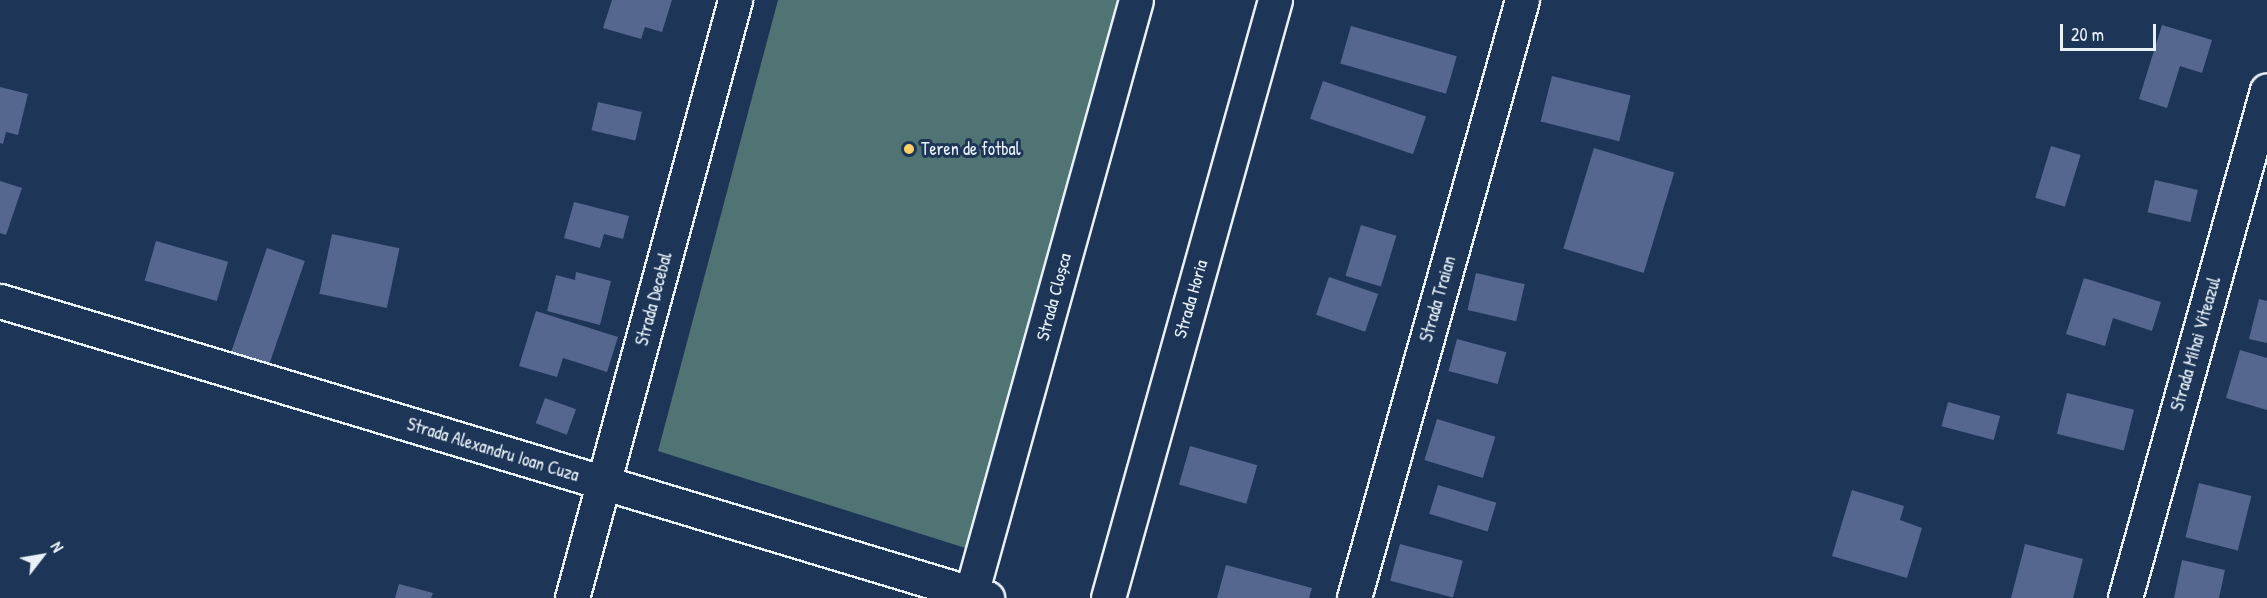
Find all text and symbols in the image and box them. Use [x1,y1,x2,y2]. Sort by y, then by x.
scale bar [2063,12,2159,50]
text: 20 m [2071,22,2104,47]
place label: Teren de fotbal [921,138,1020,160]
marker: Teren de fotbal [902,142,916,156]
street label: Strada Decebal [631,250,677,348]
street label: Strada Cloșca [1032,251,1076,343]
street label: Strada Traian [1415,254,1461,344]
street label: Strada Horia [1170,257,1212,341]
street label: Strada Mihai Viteazul [2167,274,2225,414]
street label: Strada Alexandru Ioan Cuza [404,414,582,486]
north arrow [12,526,72,586]
text: N [46,537,69,556]

